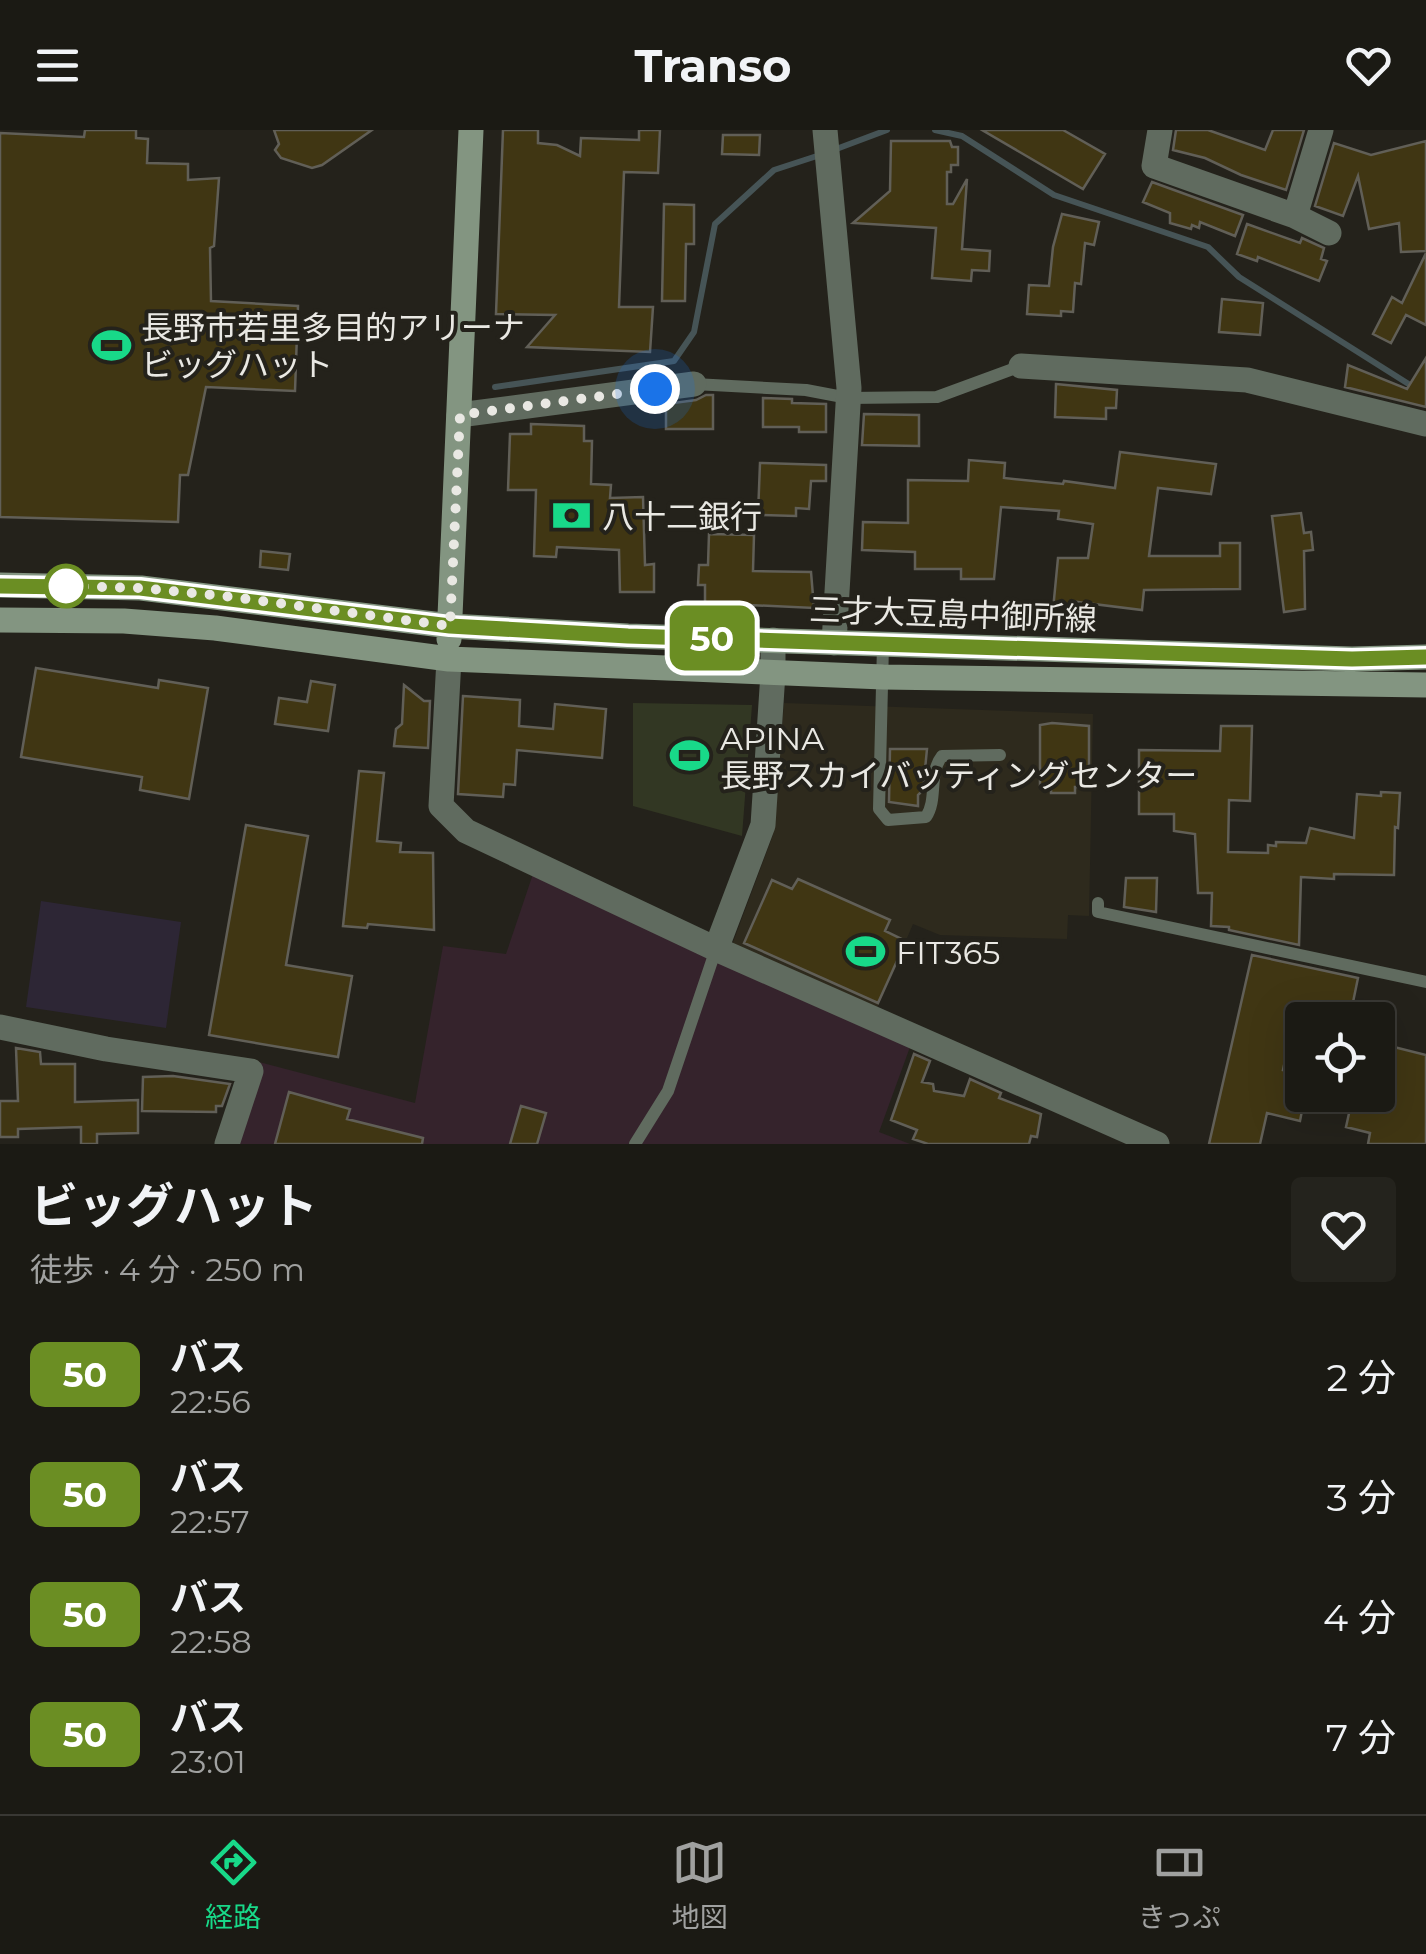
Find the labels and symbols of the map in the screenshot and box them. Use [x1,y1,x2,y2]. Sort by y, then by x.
place label: 長野市若里多目的アリーナ ビッグハット [141,308,525,384]
sports icon: 長野市若里多目的アリーナ ビッグハット [90,324,132,366]
your location [630,364,680,414]
bank icon: 八十二銀行 [551,495,593,537]
place label: 八十二銀行 [602,497,762,536]
unlabelled marker [45,565,87,607]
street label: 三才大豆島中御所線 [808,589,1098,639]
line badge: 50 [667,606,757,670]
place label: APINA 長野スカイバッティングセンター [720,719,1197,795]
sports icon: APINA 長野スカイバッティングセンター [669,735,711,777]
sports icon: FIT365 [845,931,887,973]
place label: FIT365 [896,933,1000,972]

